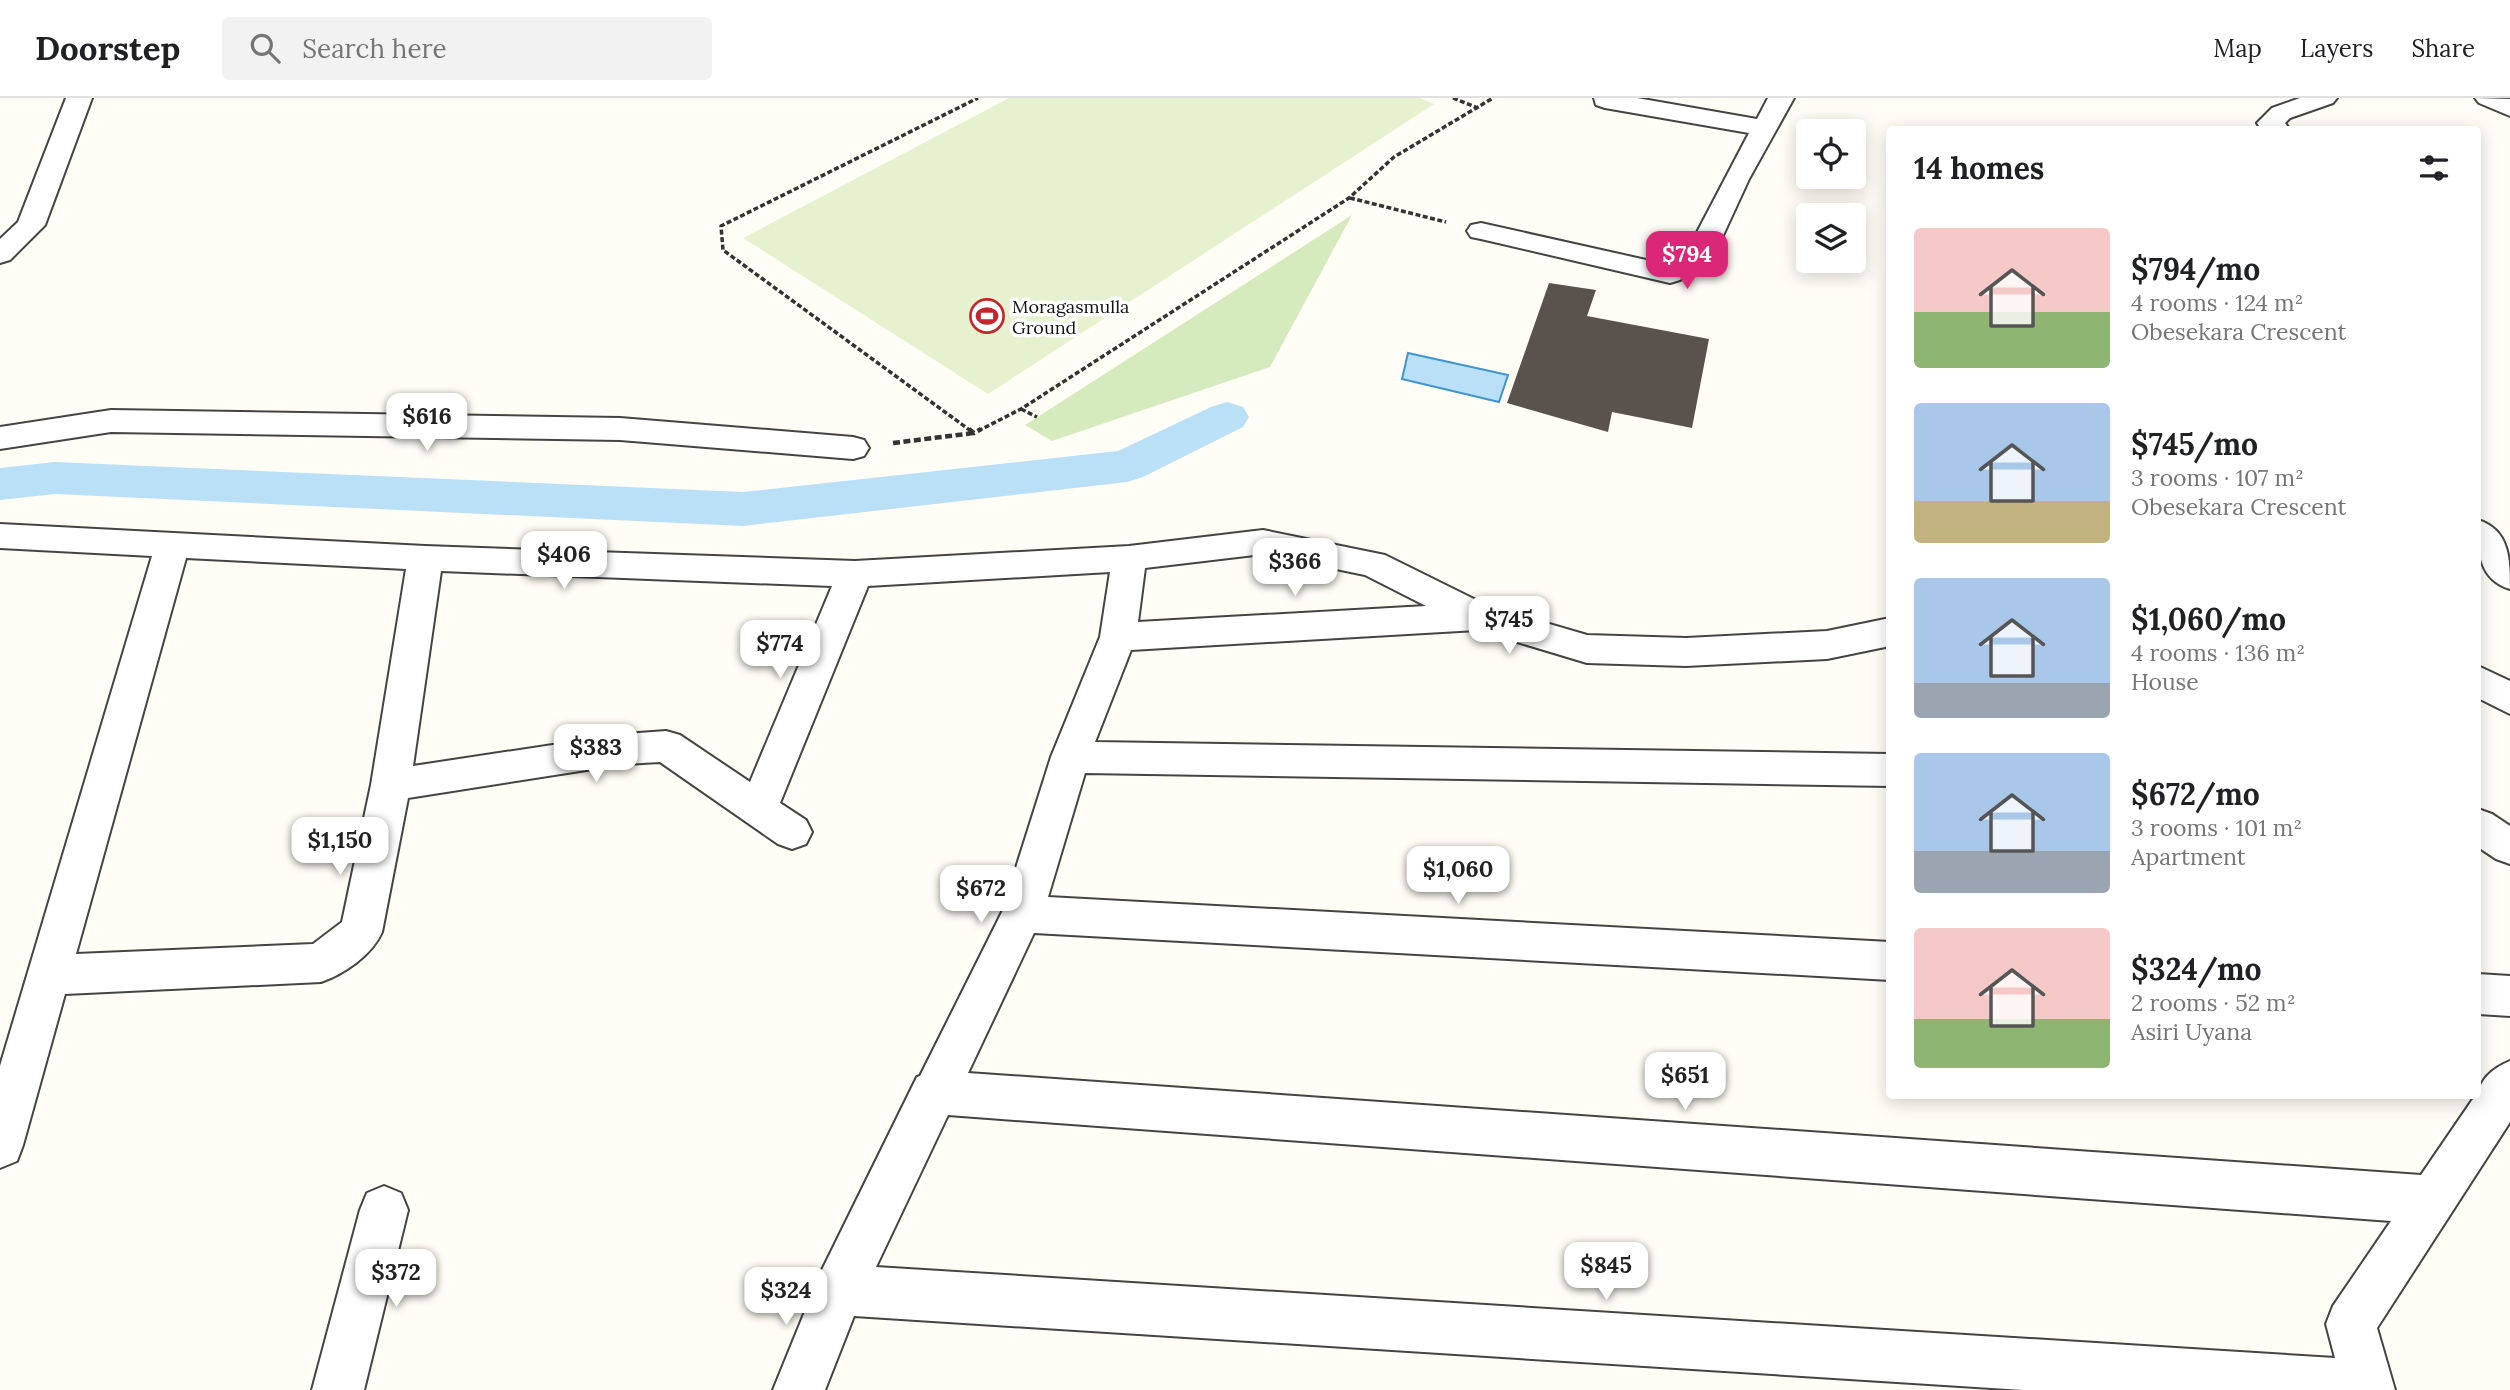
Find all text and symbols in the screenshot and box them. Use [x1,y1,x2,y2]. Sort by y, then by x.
search box [222,17,712,80]
text: Doorstep [35,27,180,69]
icon: search [246,29,284,67]
text: Search here [302,32,447,65]
text: Map [2213,33,2262,64]
text: Layers [2300,33,2373,64]
text: Share [2411,33,2475,64]
map controls [1796,119,1866,273]
button: locate [1796,119,1866,189]
text: 14 homes [1914,149,2044,187]
icon: filters [2415,149,2453,187]
button: layers [1796,203,1866,273]
pin: $794 [1646,232,1728,291]
text: $794 [1662,239,1712,268]
text: $794/mo [2131,250,2260,288]
icon: home [1970,256,2054,340]
text: 4 rooms · 124 m² [2131,288,2303,317]
place label: Moragasmulla Ground [1012,295,1129,339]
sports icon: Moragasmulla Ground [968,297,1006,335]
text: Obesekara Crescent [2131,317,2346,346]
pin: $616 [386,394,468,453]
text: $616 [402,401,452,430]
text: $745/mo [2131,425,2258,463]
icon: home [1970,431,2054,515]
text: 3 rooms · 107 m² [2131,463,2304,492]
text: Obesekara Crescent [2131,492,2346,521]
pin: $406 [523,532,605,591]
pin: $366 [1254,538,1336,598]
text: $406 [537,539,591,568]
text: $366 [1269,546,1321,575]
pin: $745 [1468,596,1550,656]
text: $1,060/mo [2131,600,2286,638]
text: $745 [1485,604,1533,633]
icon: home [1970,606,2054,690]
pin: $774 [739,620,821,680]
text: $774 [756,628,804,657]
text: 4 rooms · 136 m² [2131,638,2305,667]
text: House [2131,667,2199,696]
pin: $383 [555,724,637,784]
text: $383 [570,732,622,761]
text: $672/mo [2131,775,2260,813]
icon: home [1970,781,2054,865]
text: 3 rooms · 101 m² [2131,813,2302,842]
pin: $1,150 [283,818,397,877]
text: $1,150 [308,825,373,854]
text: Apartment [2131,842,2246,871]
pin: $1,060 [1401,846,1515,906]
text: $1,060 [1423,854,1493,883]
pin: $672 [940,866,1022,925]
text: $672 [956,873,1006,902]
text: $324/mo [2131,950,2262,988]
icon: home [1970,956,2054,1040]
text: 2 rooms · 52 m² [2131,988,2296,1017]
text: Asiri Uyana [2131,1017,2252,1046]
pin: $651 [1644,1052,1726,1112]
text: $651 [1661,1060,1709,1089]
pin: $845 [1565,1242,1647,1302]
pin: $372 [355,1250,437,1309]
text: $845 [1580,1250,1632,1279]
text: $372 [371,1257,421,1286]
pin: $324 [745,1268,827,1327]
text: $324 [760,1275,812,1304]

